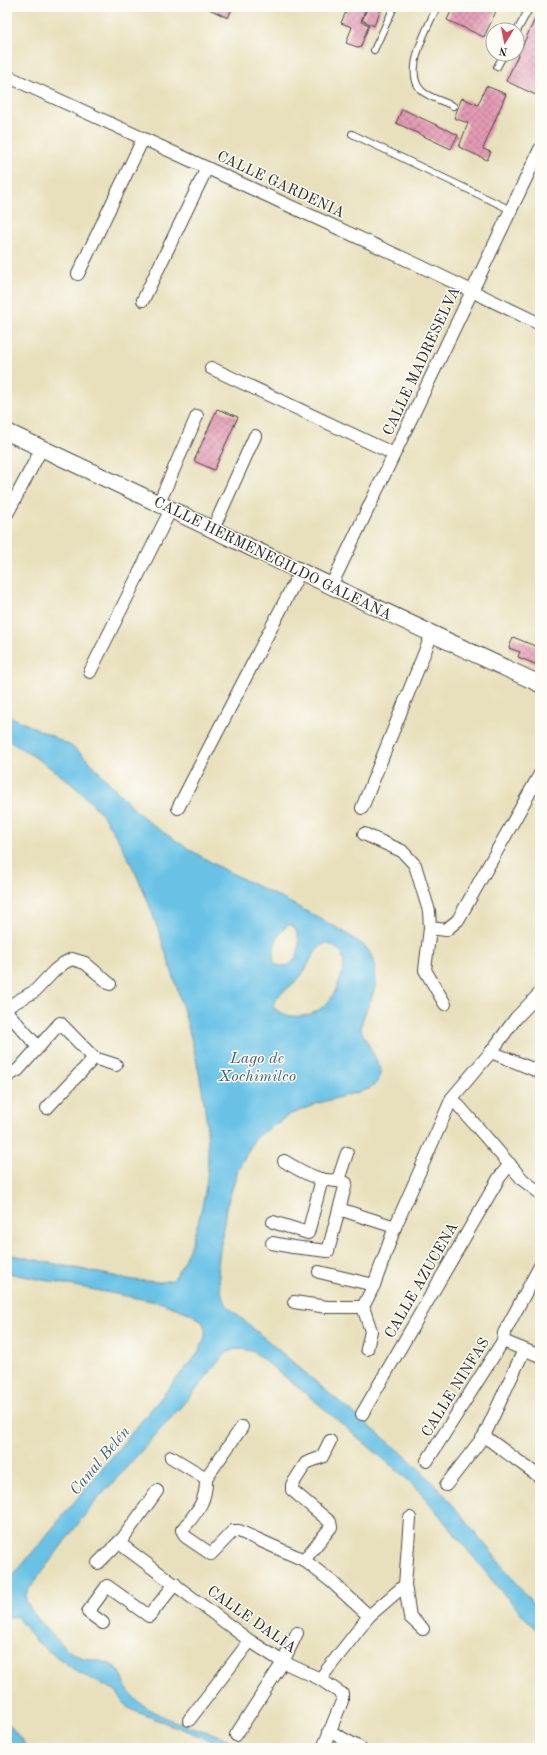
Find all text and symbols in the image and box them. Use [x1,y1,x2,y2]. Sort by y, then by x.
north arrow [485,22,525,62]
text: N [498,44,509,57]
street label: CALLE GARDENIA [214,149,347,222]
street label: CALLE MADRESELVA [381,285,464,438]
street label: CALLE HERMENEGILDO GALEANA [151,495,394,624]
water label: Lago de Xochimilco [218,1051,296,1085]
street label: CALLE AZUCENA [383,1220,462,1341]
street label: CALLE NINFAS [420,1335,493,1440]
water label: Canal Belén [67,1424,134,1499]
street label: CALLE DALIA [204,1584,299,1657]

